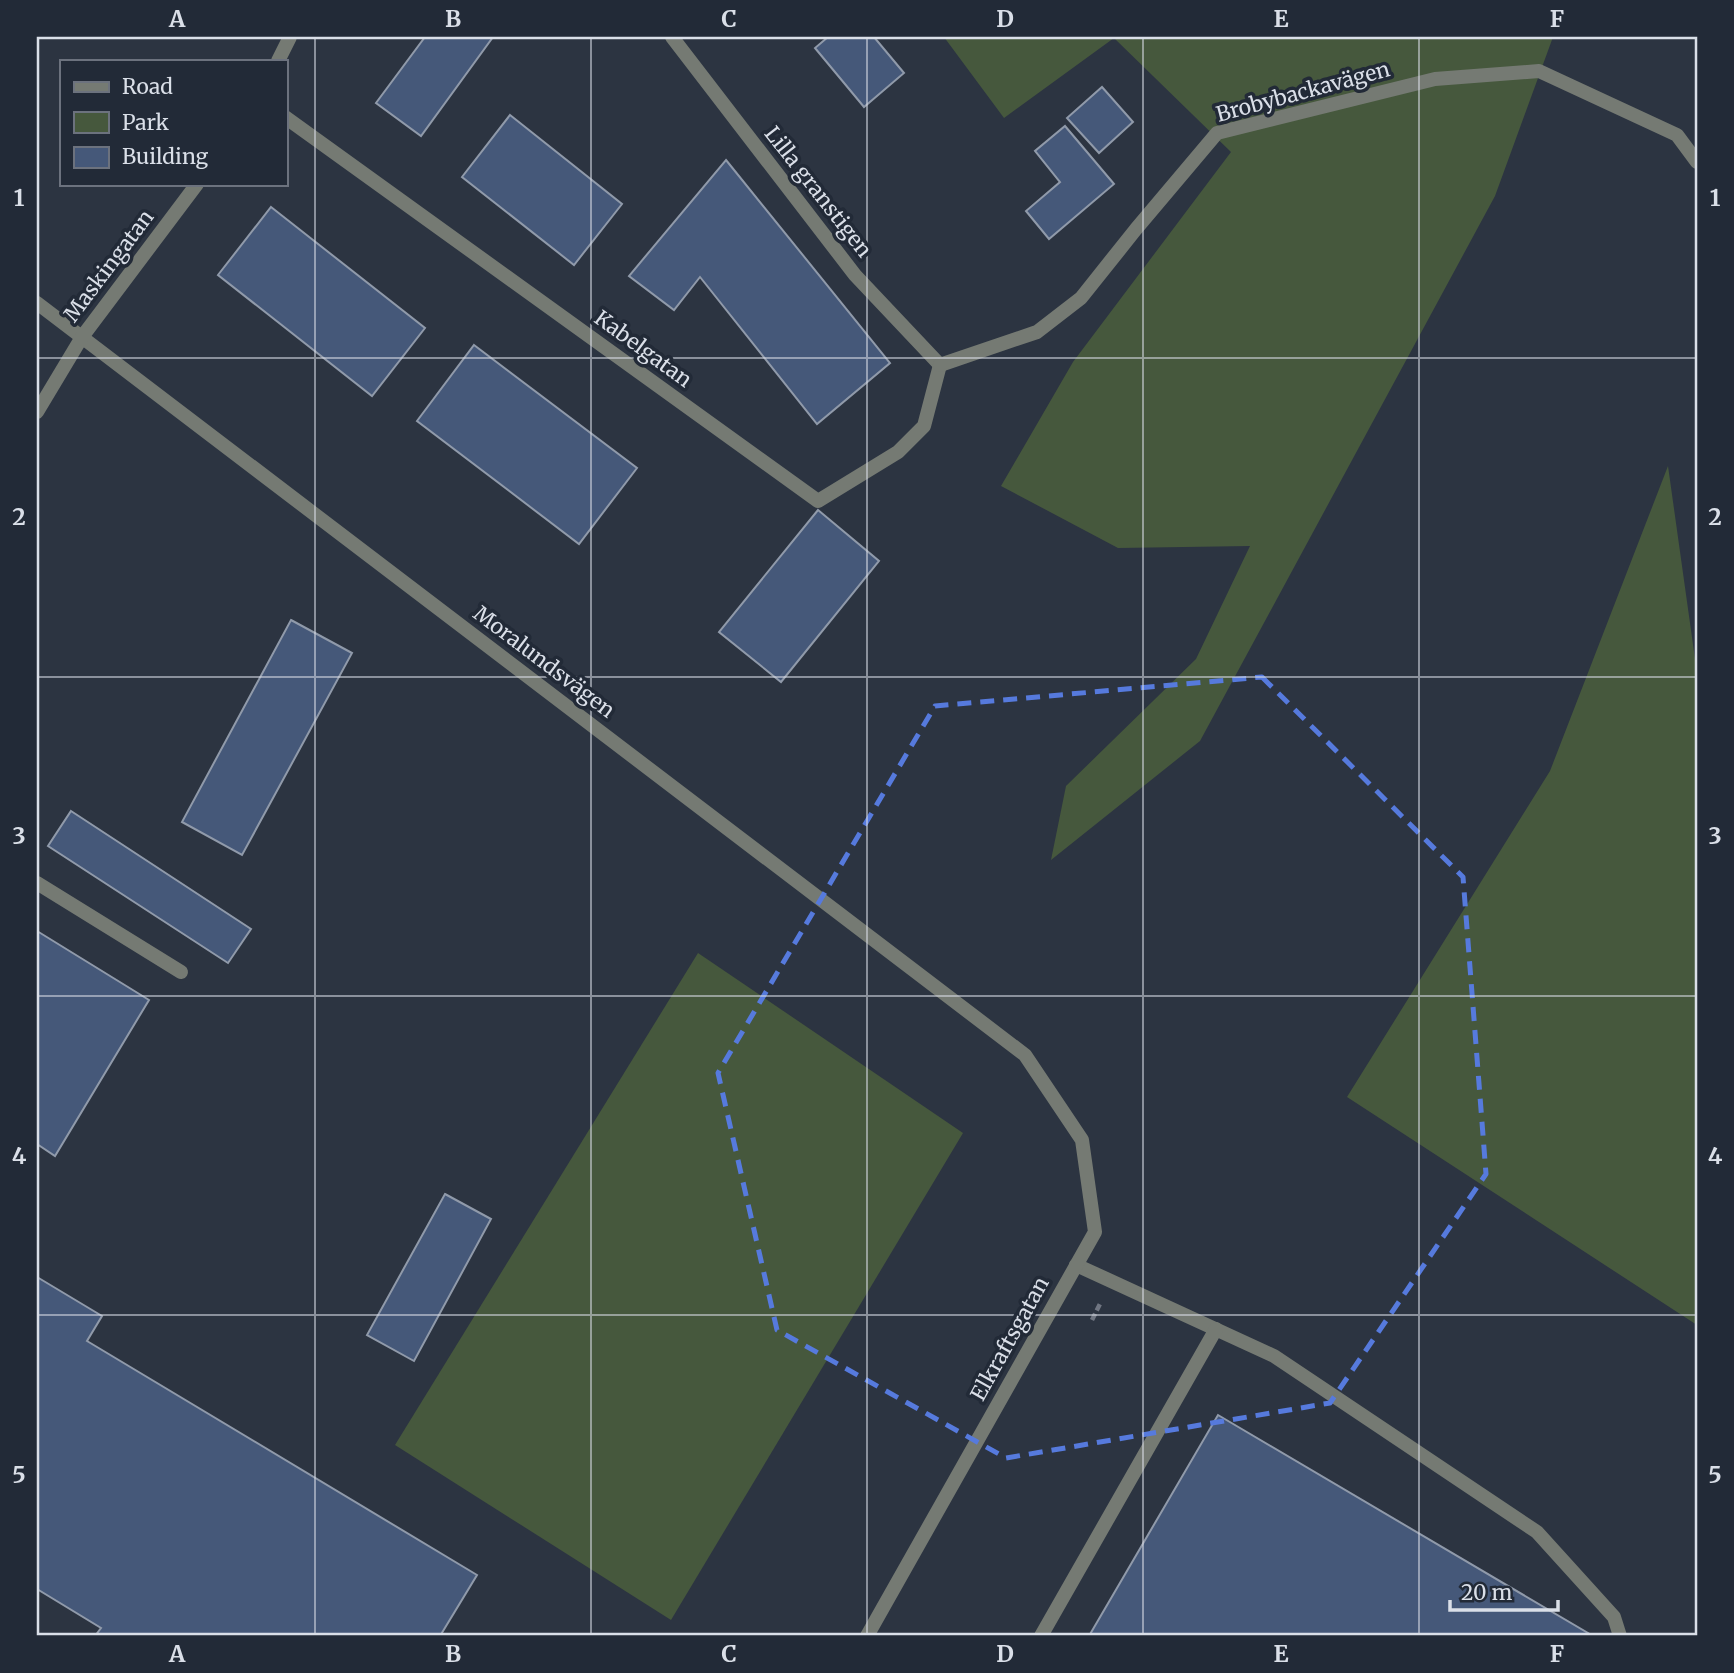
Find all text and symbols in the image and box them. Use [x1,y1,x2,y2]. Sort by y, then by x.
text: A [168,4,186,33]
text: B [445,4,461,33]
text: C [721,4,737,33]
text: D [996,4,1014,33]
text: E [1273,4,1289,33]
text: F [1550,4,1564,33]
street label: Brobybackavägen [1213,55,1393,128]
legend [60,60,287,186]
text: Road [122,73,173,100]
text: Park [122,109,169,136]
street label: Lilla granstigen [759,121,878,263]
text: Building [122,143,209,170]
text: 1 [14,183,25,212]
text: 1 [1710,183,1721,212]
street label: Maskingatan [58,204,160,327]
street label: Kabelgatan [589,304,697,393]
text: 2 [12,502,26,531]
text: 2 [1708,502,1722,531]
street label: Moralundsvägen [468,600,620,724]
text: 3 [12,821,26,850]
text: 3 [1708,821,1722,850]
text: 4 [12,1141,27,1170]
text: 4 [1708,1141,1723,1170]
street label: Elkraftsgatan [964,1272,1055,1406]
text: 5 [12,1460,26,1489]
text: 5 [1708,1460,1722,1489]
scale bar [1450,1568,1559,1612]
text: 20 m [1461,1579,1513,1606]
text: A [168,1639,186,1668]
text: B [445,1639,461,1668]
text: C [721,1639,737,1668]
text: D [996,1639,1014,1668]
text: E [1273,1639,1289,1668]
text: F [1550,1639,1564,1668]

